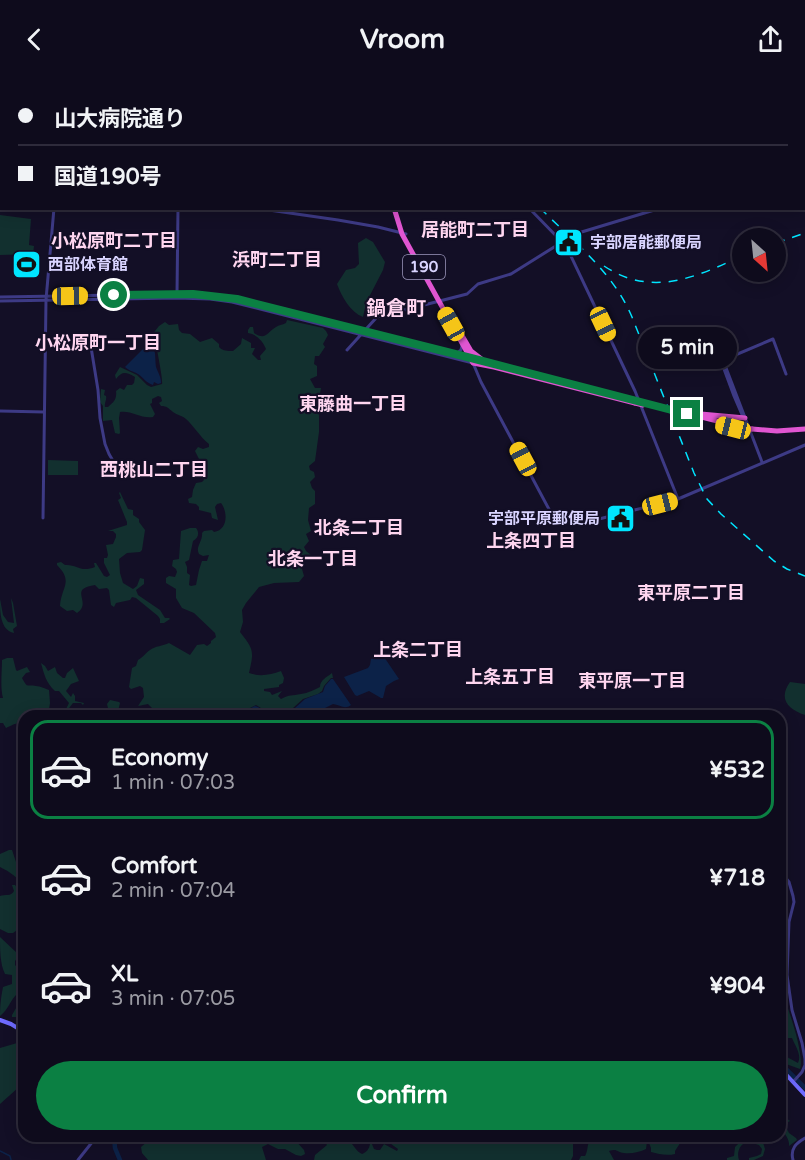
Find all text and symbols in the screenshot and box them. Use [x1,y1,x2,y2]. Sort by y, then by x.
icon: back [18,23,51,56]
text: Vroom [360,23,445,56]
icon: share [754,23,787,56]
text: 山大病院通り [54,106,186,132]
text: 国道190号 [54,164,161,190]
district label: 居能町二丁目 [421,219,529,241]
public building icon: 宇部居能郵便局 [553,226,585,258]
north arrow [732,228,786,282]
map controls [732,228,786,282]
district label: 小松原町二丁目 [51,230,177,252]
place label: 宇部居能郵便局 [590,233,702,253]
sports icon: 西部体育館 [11,248,43,280]
district label: 浜町二丁目 [232,249,322,271]
place label: 西部体育館 [48,255,128,275]
road number: 190 [403,255,445,279]
route start [100,281,127,308]
car [52,287,88,305]
district label: 鍋倉町 [366,297,426,321]
car [434,304,468,344]
car [587,304,619,344]
callout: 5 min [638,327,736,369]
district label: 小松原町一丁目 [35,332,161,354]
text: 5 min [661,336,714,360]
district label: 東藤曲一丁目 [299,393,407,415]
route end [673,400,700,427]
car [713,415,753,441]
car [507,439,539,479]
district label: 西桃山二丁目 [100,459,208,481]
car [640,491,680,517]
public building icon: 宇部平原郵便局 [605,502,637,534]
place label: 宇部平原郵便局 [488,509,600,529]
district label: 北条二丁目 [314,517,404,539]
district label: 上条四丁目 [486,530,576,552]
district label: 北条一丁目 [268,548,358,570]
district label: 東平原二丁目 [637,582,745,604]
district label: 上条二丁目 [373,639,463,661]
district label: 上条五丁目 [465,666,555,688]
district label: 東平原一丁目 [578,670,686,692]
icon: car [39,743,93,797]
text: Economy [111,745,208,771]
text: ¥532 [709,757,765,783]
text: 1 min · 07:03 [111,771,235,795]
icon: car [39,851,93,905]
text: Comfort [111,853,197,879]
text: ¥718 [709,865,765,891]
text: 2 min · 07:04 [111,879,235,903]
icon: car [39,959,93,1013]
text: XL [111,961,138,987]
text: ¥904 [709,973,765,999]
text: 3 min · 07:05 [111,987,235,1011]
button: Confirm [36,1061,768,1130]

